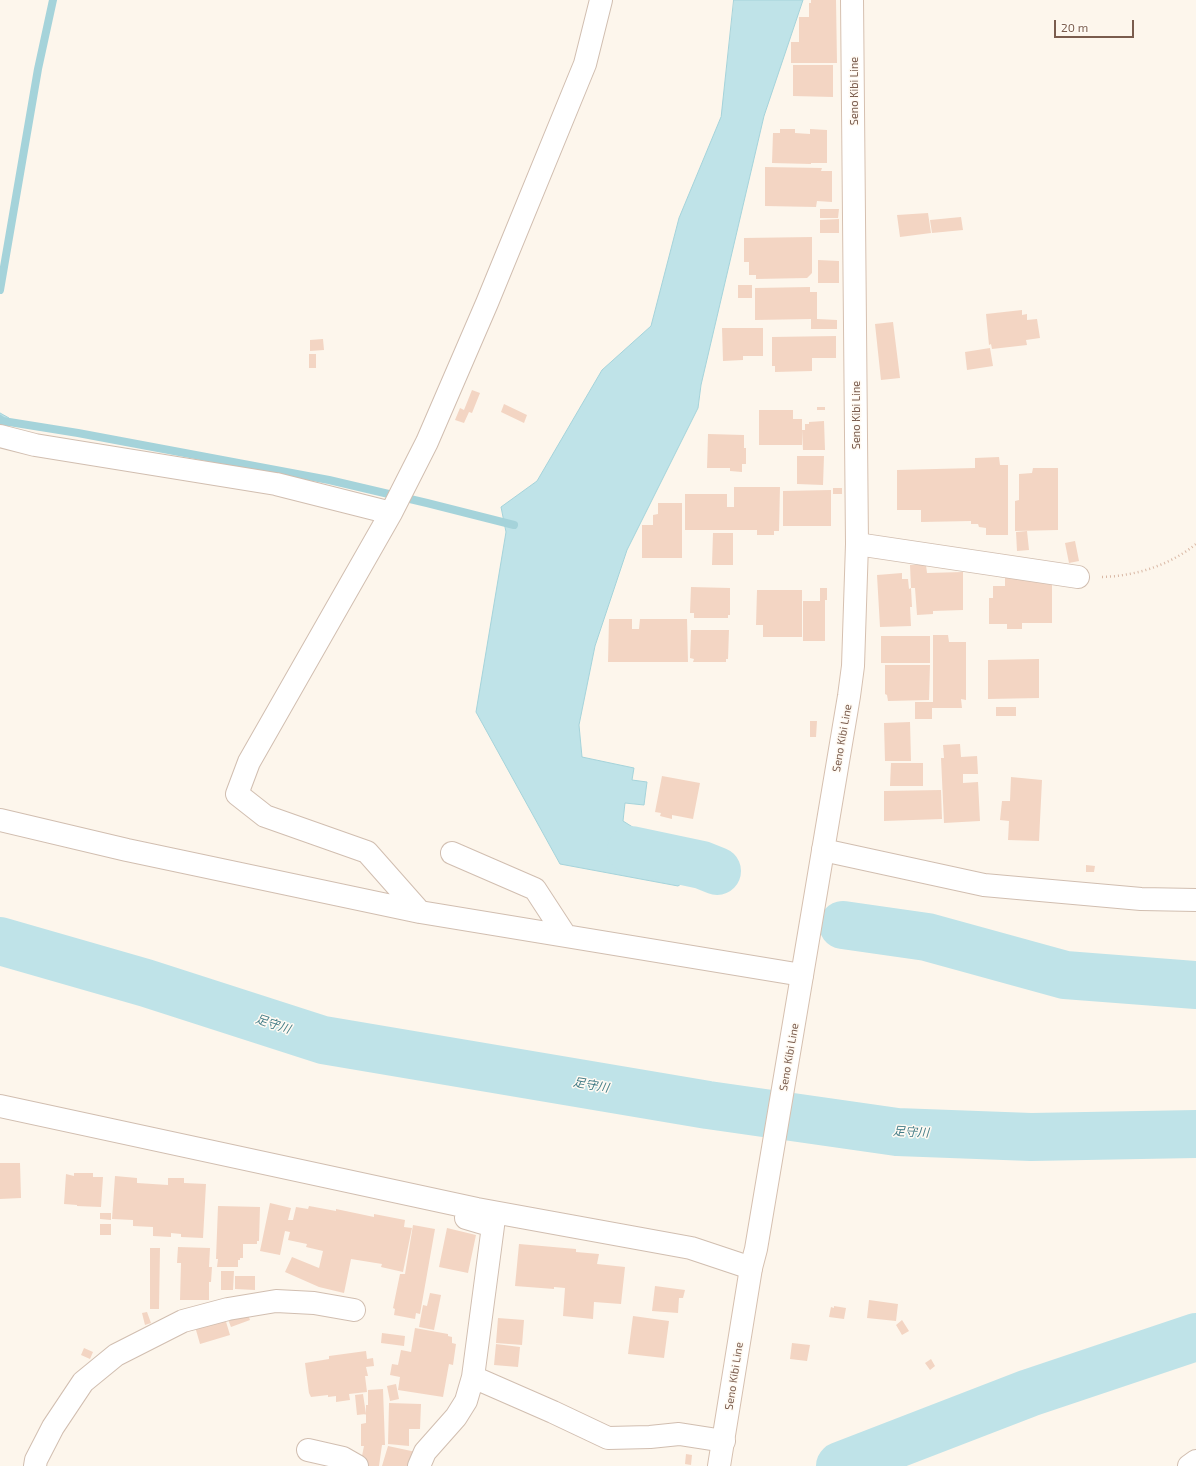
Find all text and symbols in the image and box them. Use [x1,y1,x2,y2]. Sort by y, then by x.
scale bar [1056,12,1136,38]
text: 20 m [1061,20,1088,34]
street label: Seno Kibi Line [847,57,861,125]
street label: Seno Kibi Line [849,381,863,449]
street label: Seno Kibi Line [830,703,854,773]
water label: 足守川 [254,1012,292,1036]
street label: Seno Kibi Line [777,1022,801,1092]
water label: 足守川 [572,1075,610,1095]
water label: 足守川 [893,1124,929,1140]
street label: Seno Kibi Line [722,1341,746,1411]

